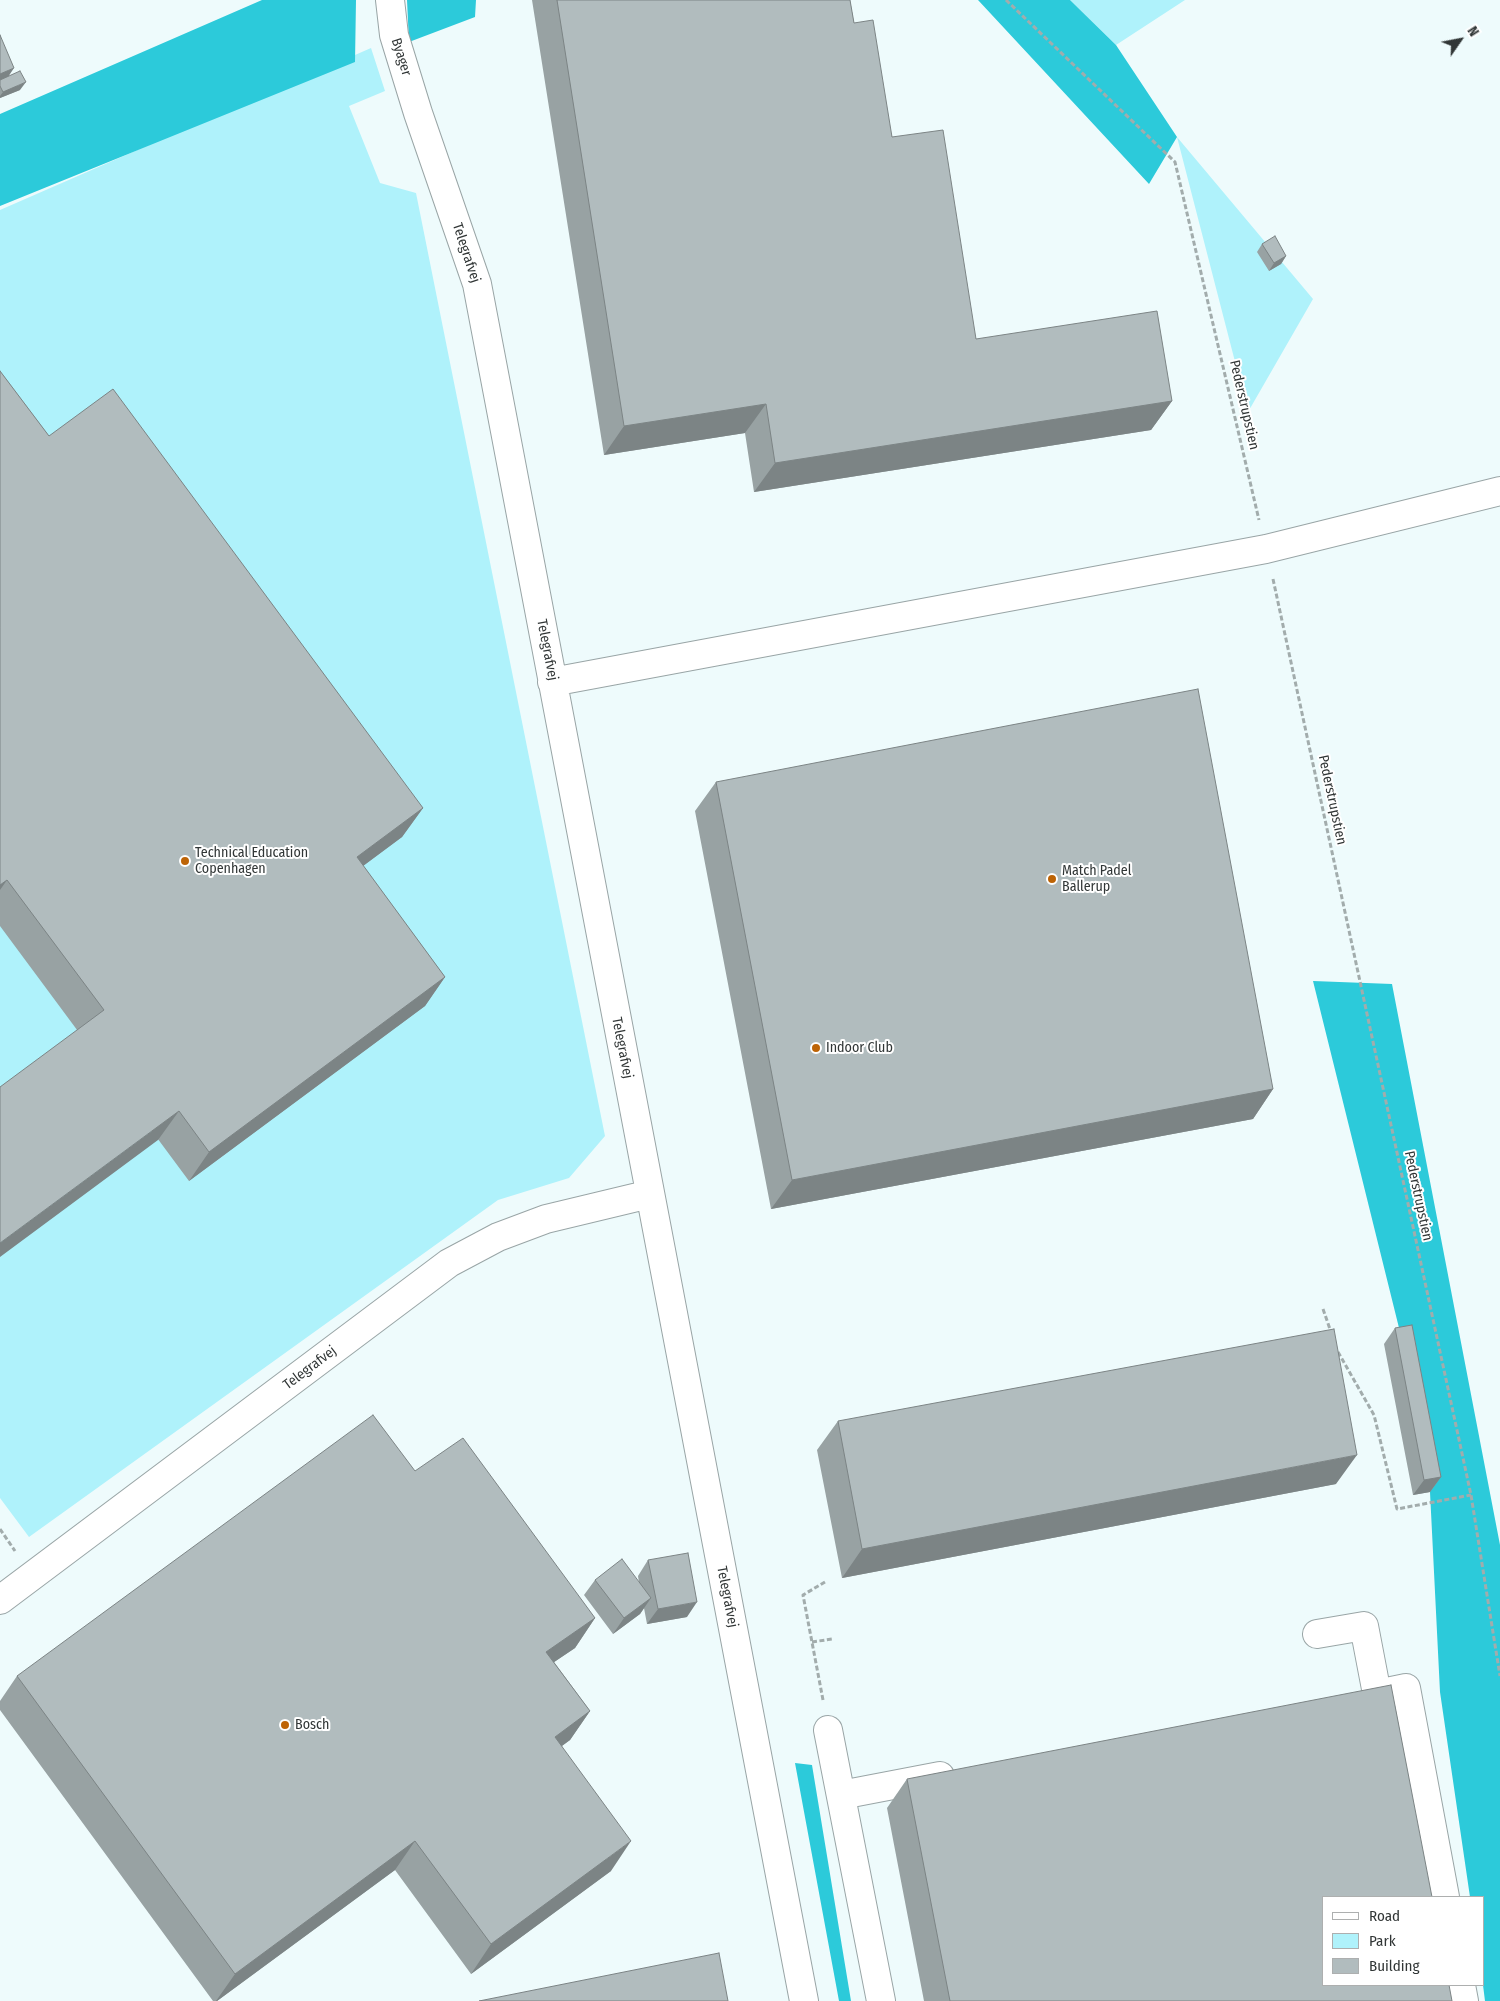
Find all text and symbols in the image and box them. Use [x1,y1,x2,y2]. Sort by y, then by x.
north arrow [1435,15,1485,65]
text: N [1464,23,1482,40]
street label: Byager [387,36,415,78]
street label: Telegrafvej [448,221,484,285]
street label: Pederstrupstien [1226,359,1262,451]
street label: Telegrafvej [533,618,561,682]
street label: Pederstrupstien [1314,753,1350,847]
place label: Technical Education Copenhagen [195,845,308,878]
marker: Technical Education Copenhagen [179,855,191,867]
place label: Match Padel Ballerup [1062,863,1131,896]
marker: Match Padel Ballerup [1046,873,1058,885]
street label: Telegrafvej [608,1016,636,1080]
place label: Indoor Club [826,1040,893,1056]
marker: Indoor Club [810,1042,822,1054]
street label: Pederstrupstien [1400,1149,1436,1243]
street label: Telegrafvej [280,1343,340,1393]
street label: Telegrafvej [713,1565,741,1629]
place label: Bosch [295,1717,329,1733]
marker: Bosch [279,1719,291,1731]
legend [1322,1896,1485,1986]
text: Road [1369,1907,1400,1925]
text: Park [1369,1932,1396,1950]
text: Building [1369,1957,1420,1975]

